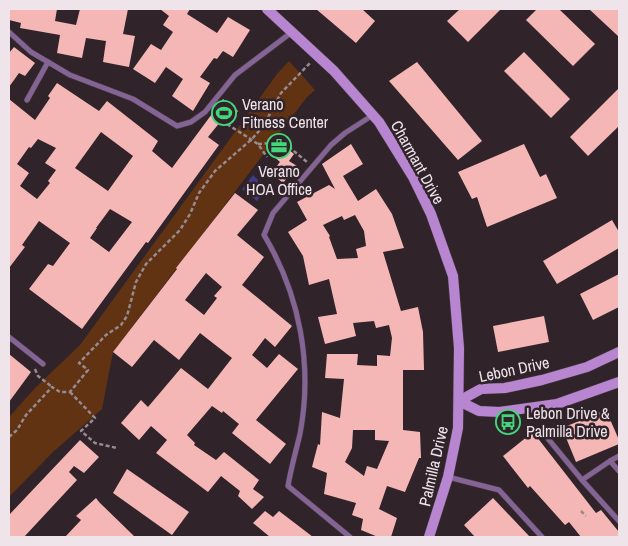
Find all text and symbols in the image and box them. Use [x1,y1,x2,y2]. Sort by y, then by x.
place label: Verano Fitness Center [242,93,329,133]
sports icon: Verano Fitness Center [211,100,237,126]
street label: Charmant Drive [386,116,450,208]
office icon: Verano HOA Office [266,133,292,159]
place label: Verano HOA Office [246,160,312,200]
street label: Lebon Drive [477,351,551,387]
place label: Lebon Drive & Palmilla Drive [526,402,610,442]
bus stop icon: Lebon Drive & Palmilla Drive [495,409,521,435]
street label: Palmilla Drive [413,424,453,508]

